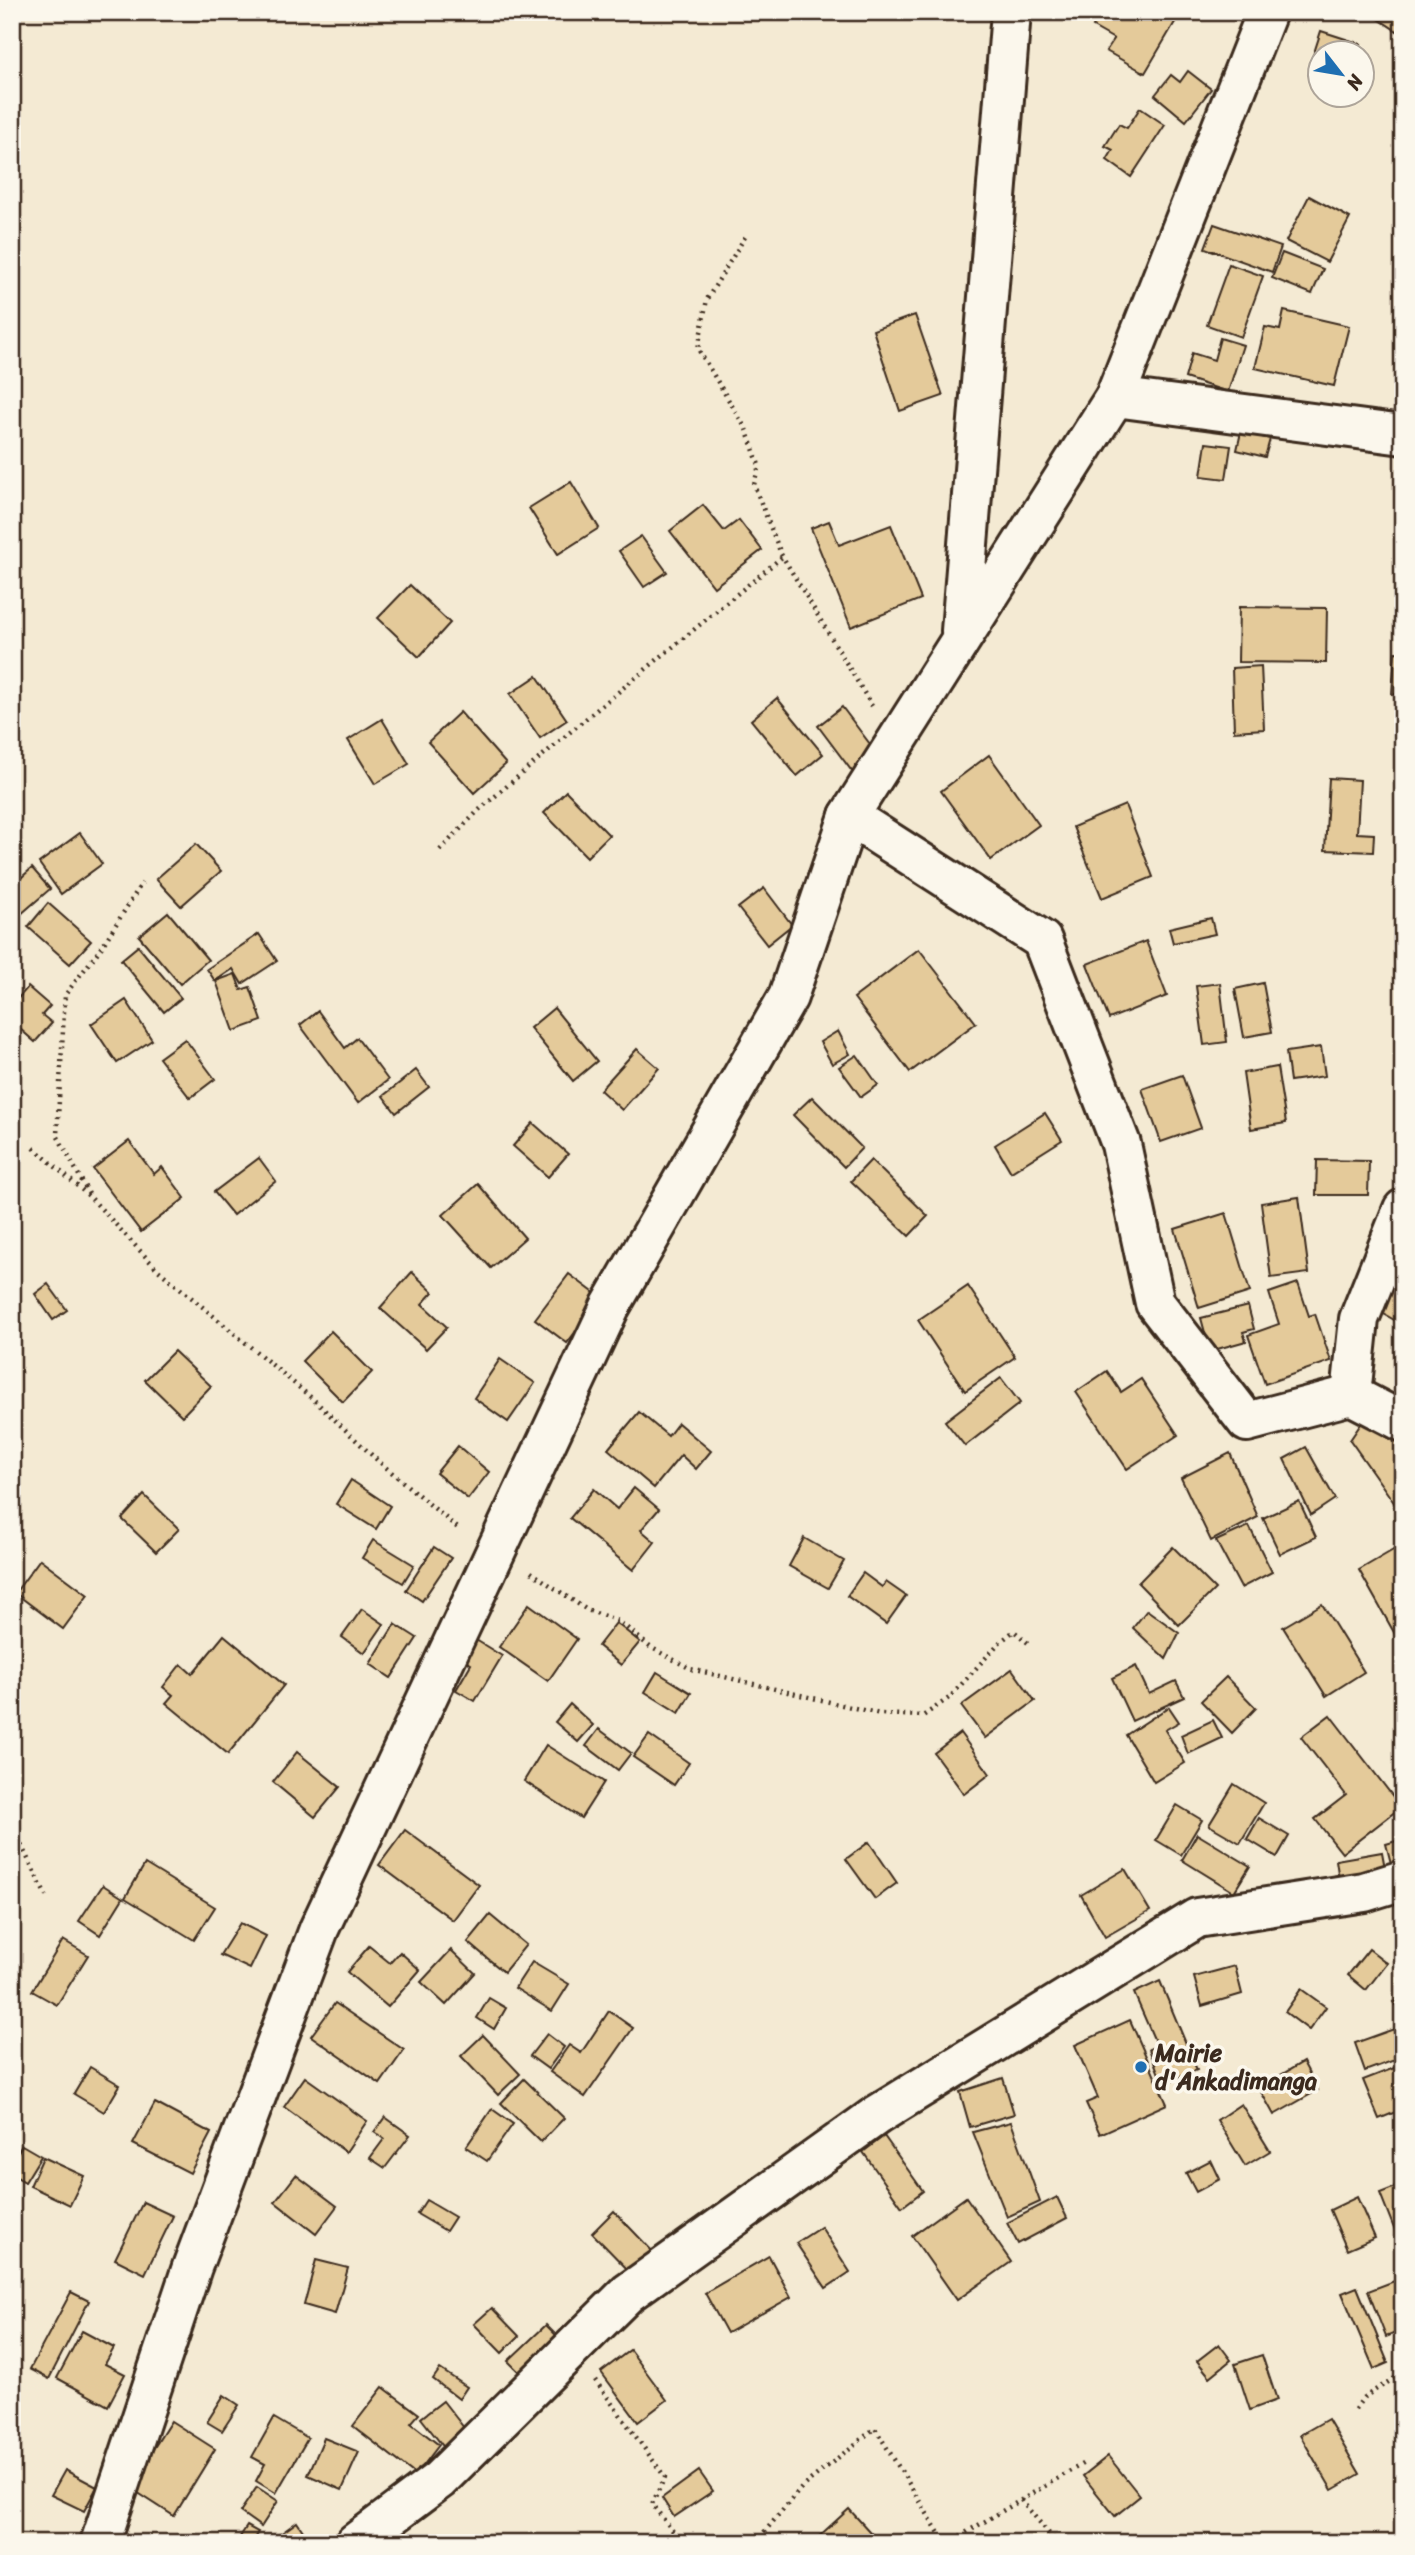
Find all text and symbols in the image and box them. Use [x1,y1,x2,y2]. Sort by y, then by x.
north arrow [1306,38,1376,108]
text: N [1337,67,1373,97]
place label: Mairie d'Ankadimanga [1154,2032,1317,2102]
marker: Mairie d'Ankadimanga [1133,2059,1149,2075]

